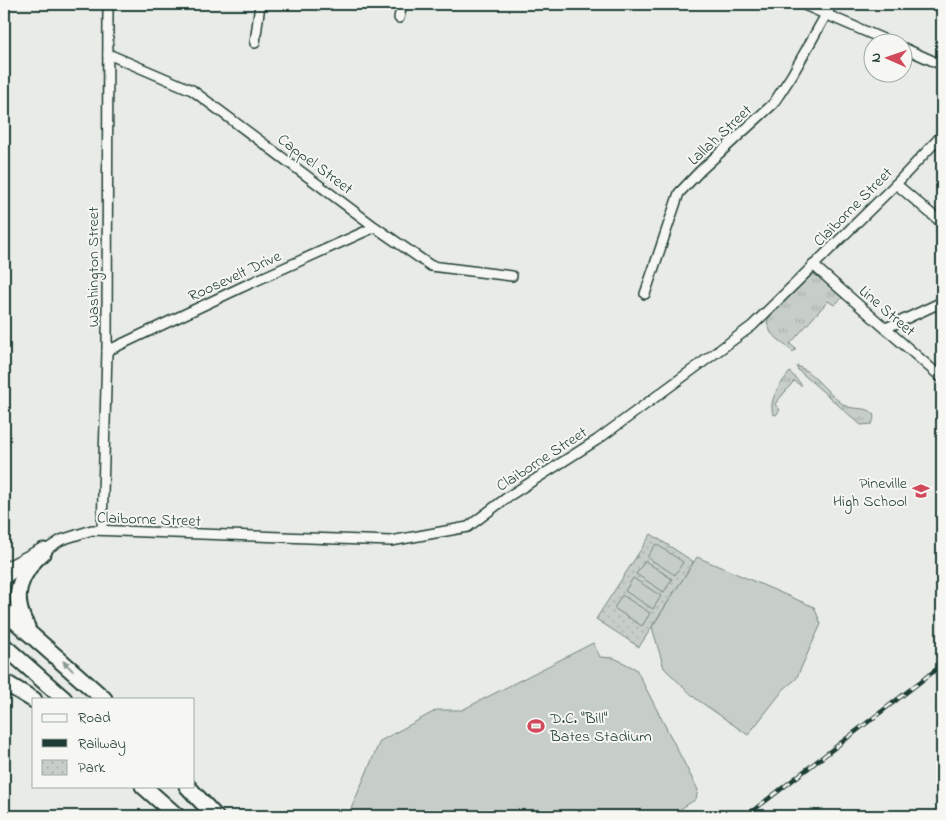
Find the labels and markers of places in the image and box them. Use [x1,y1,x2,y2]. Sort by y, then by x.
place label: Pineville High School [833,472,908,514]
school or university icon: Pineville High School [911,481,931,501]
place label: D.C. "Bill" Bates Stadium [549,707,652,749]
sports icon: D.C. "Bill" Bates Stadium [526,716,546,736]

